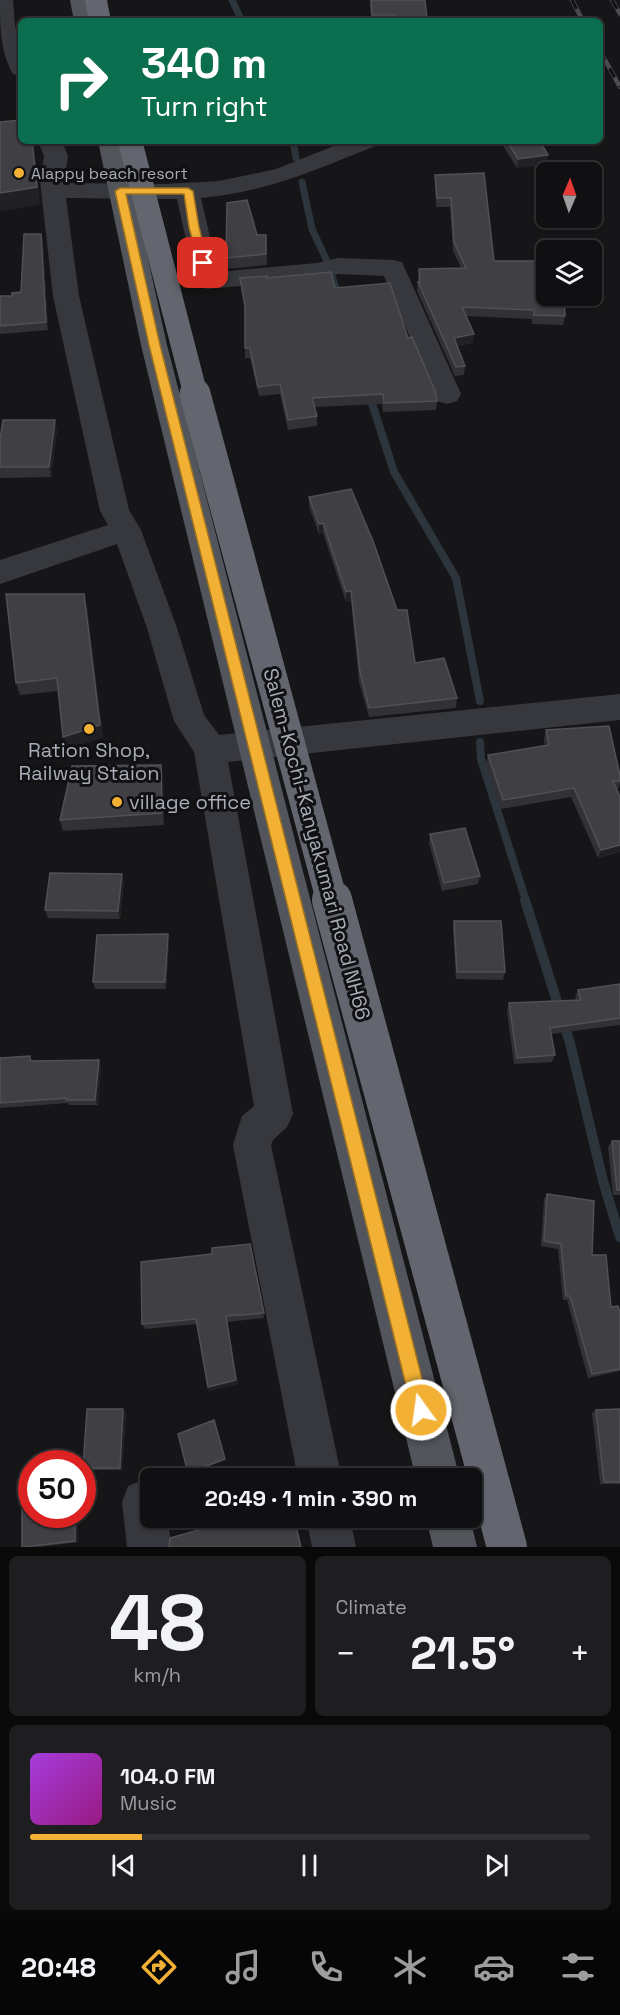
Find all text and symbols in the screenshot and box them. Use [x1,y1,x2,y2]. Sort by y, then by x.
text: 340 m [141,37,267,90]
icon: right [42,42,120,120]
text: Turn right [141,89,268,124]
north arrow [536,162,602,228]
map controls [536,162,602,306]
place label: Alappy beach resort [31,163,188,184]
marker: Alappy beach resort [12,166,26,180]
pin [177,237,228,288]
button: layers [536,240,602,306]
icon: arrive [186,246,219,279]
street label: Salem-Kochi-Kanyakumari Road NH66 [257,665,377,1023]
marker: Ration Shop, Railway Staion [82,722,96,736]
place label: Ration Shop, Railway Staion [19,737,159,786]
place label: village office [129,789,251,815]
marker: village office [110,795,124,809]
position arrow [389,1378,453,1442]
speed limit sign: 50 [18,1450,96,1528]
text: 20:49 · 1 min · 390 m [205,1484,417,1512]
text: 48 [109,1573,205,1673]
text: Climate [336,1594,407,1620]
text: 21.5° [410,1625,515,1682]
text: − [336,1633,356,1675]
text: + [570,1633,590,1675]
text: km/h [133,1662,181,1688]
text: 104.0 FM [120,1762,215,1790]
text: Music [120,1790,177,1816]
icon: previous [107,1849,140,1882]
icon: pause [293,1849,326,1882]
icon: next [480,1849,513,1882]
icon: directions [138,1946,180,1988]
icon: music [222,1946,264,1988]
icon: phone [305,1946,347,1988]
icon: climate [389,1946,431,1988]
icon: car [473,1946,515,1988]
icon: filters [557,1946,599,1988]
text: 20:48 [21,1950,96,1985]

